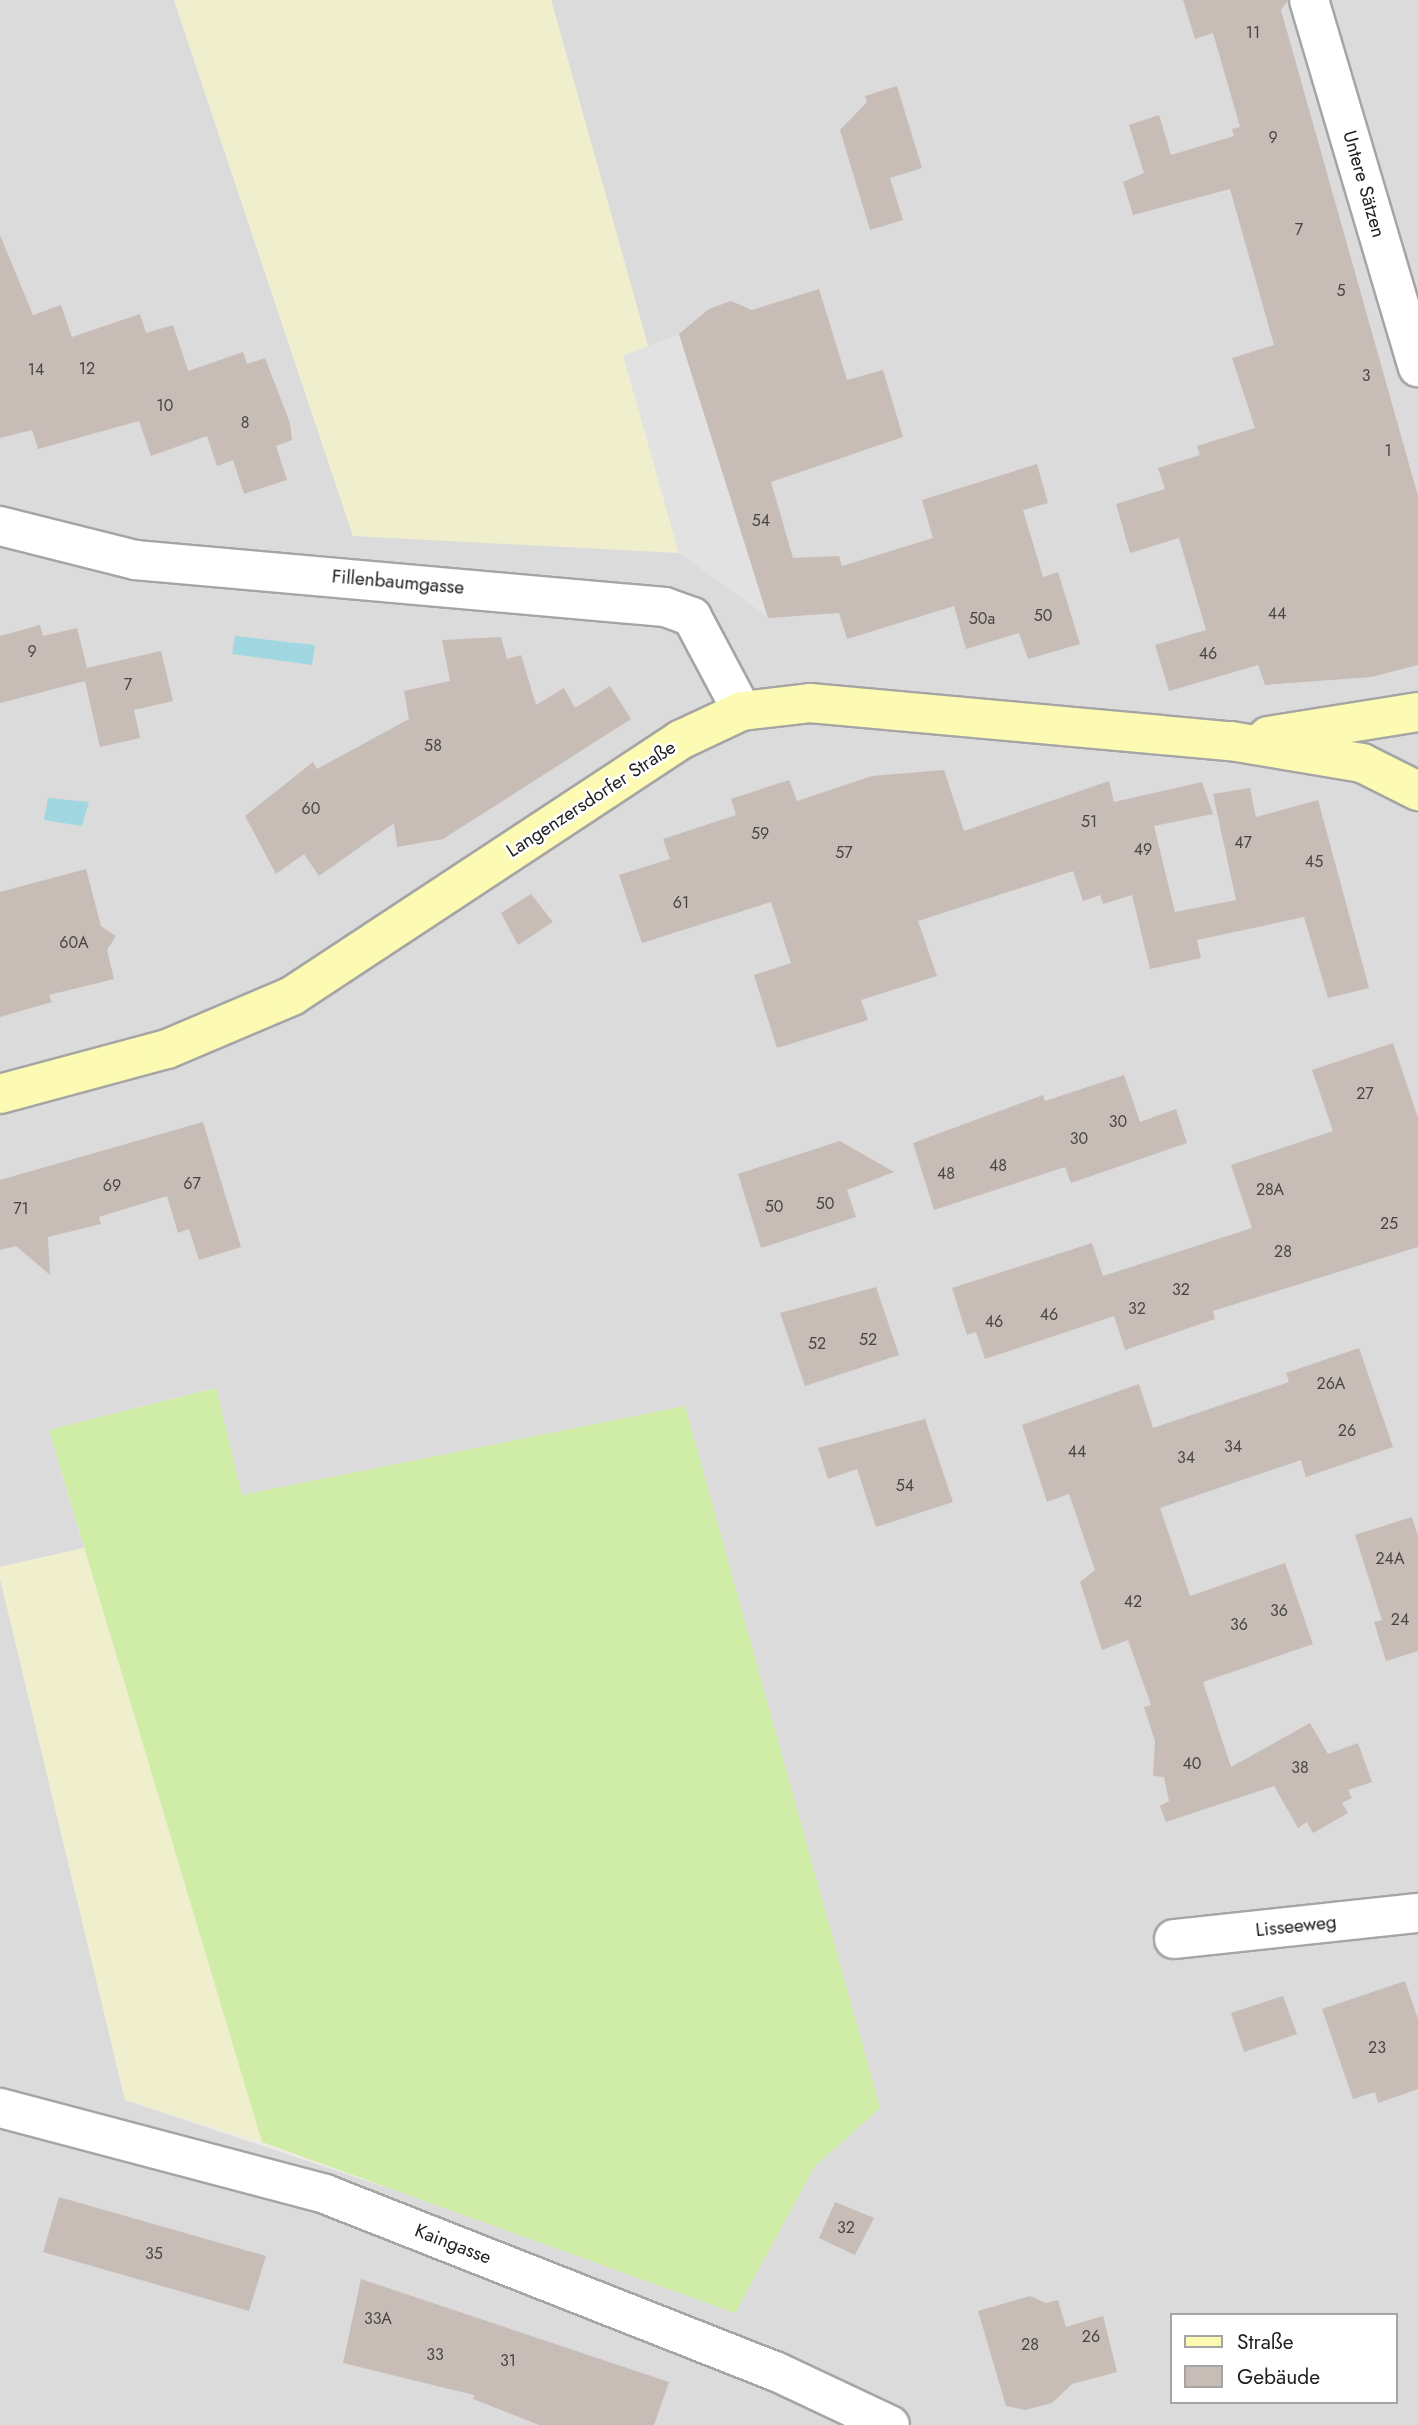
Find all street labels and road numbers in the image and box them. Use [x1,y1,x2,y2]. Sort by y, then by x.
street label: Untere Sätzen [1338,128,1390,240]
street label: Fillenbaumgasse [331,565,465,599]
street label: Langenzersdorfer Straße [502,736,680,862]
street label: Lisseeweg [1254,1910,1338,1942]
street label: Kaingasse [412,2219,494,2269]

